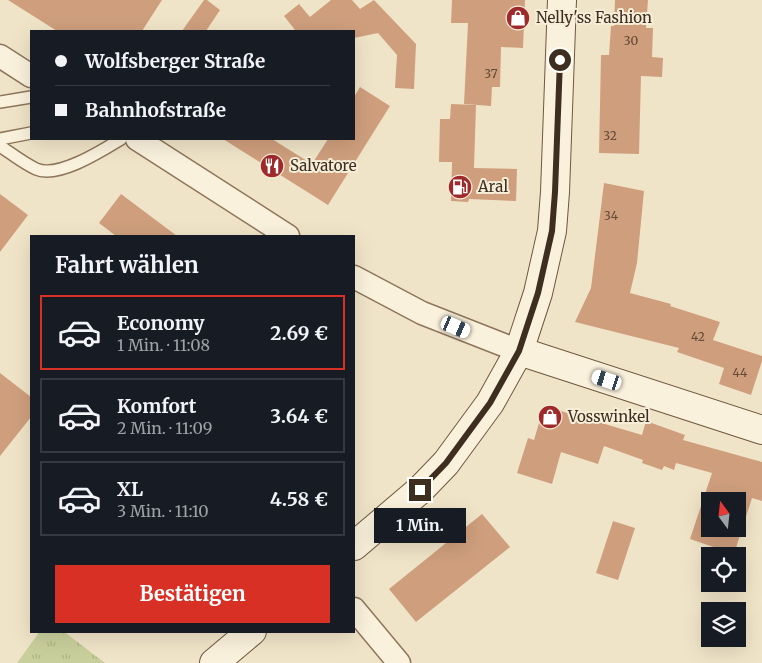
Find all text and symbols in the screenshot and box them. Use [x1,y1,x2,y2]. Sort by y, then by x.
shop icon: Nelly'ss Fashion [505,5,531,31]
place label: Nelly'ss Fashion [536,8,652,27]
house number: 30 [624,33,638,48]
text: Wolfsberger Straße [85,49,265,73]
route start [549,49,571,71]
house number: 37 [484,66,498,81]
text: Bahnhofstraße [85,98,226,122]
house number: 32 [603,128,617,143]
restaurant icon: Salvatore [259,153,285,179]
place label: Salvatore [290,156,357,175]
fuel station icon: Aral [447,174,473,200]
place label: Aral [477,177,508,196]
house number: 34 [604,208,619,223]
text: Fahrt wählen [55,251,199,279]
icon: car [57,310,102,355]
text: Economy [117,311,205,335]
car [439,314,472,340]
text: 2.69 € [270,321,328,345]
house number: 42 [691,329,705,344]
text: 1 Min. · 11:08 [117,335,210,355]
house number: 44 [733,365,748,380]
car [590,368,623,392]
icon: car [57,393,102,438]
text: Komfort [117,394,196,418]
text: 3.64 € [270,404,328,428]
shop icon: Vosswinkel [537,404,563,430]
place label: Vosswinkel [567,407,650,426]
text: 2 Min. · 11:09 [117,418,212,438]
icon: car [57,476,102,521]
text: XL [117,477,143,501]
route end [409,479,431,501]
text: 4.58 € [270,487,328,511]
north arrow [701,492,746,538]
map controls [701,492,746,647]
text: 3 Min. · 11:10 [117,501,209,521]
callout: 1 Min. [374,508,466,542]
text: 1 Min. [396,515,444,535]
button: locate [701,547,746,592]
button: Bestätigen [55,565,330,623]
button: layers [701,602,746,647]

